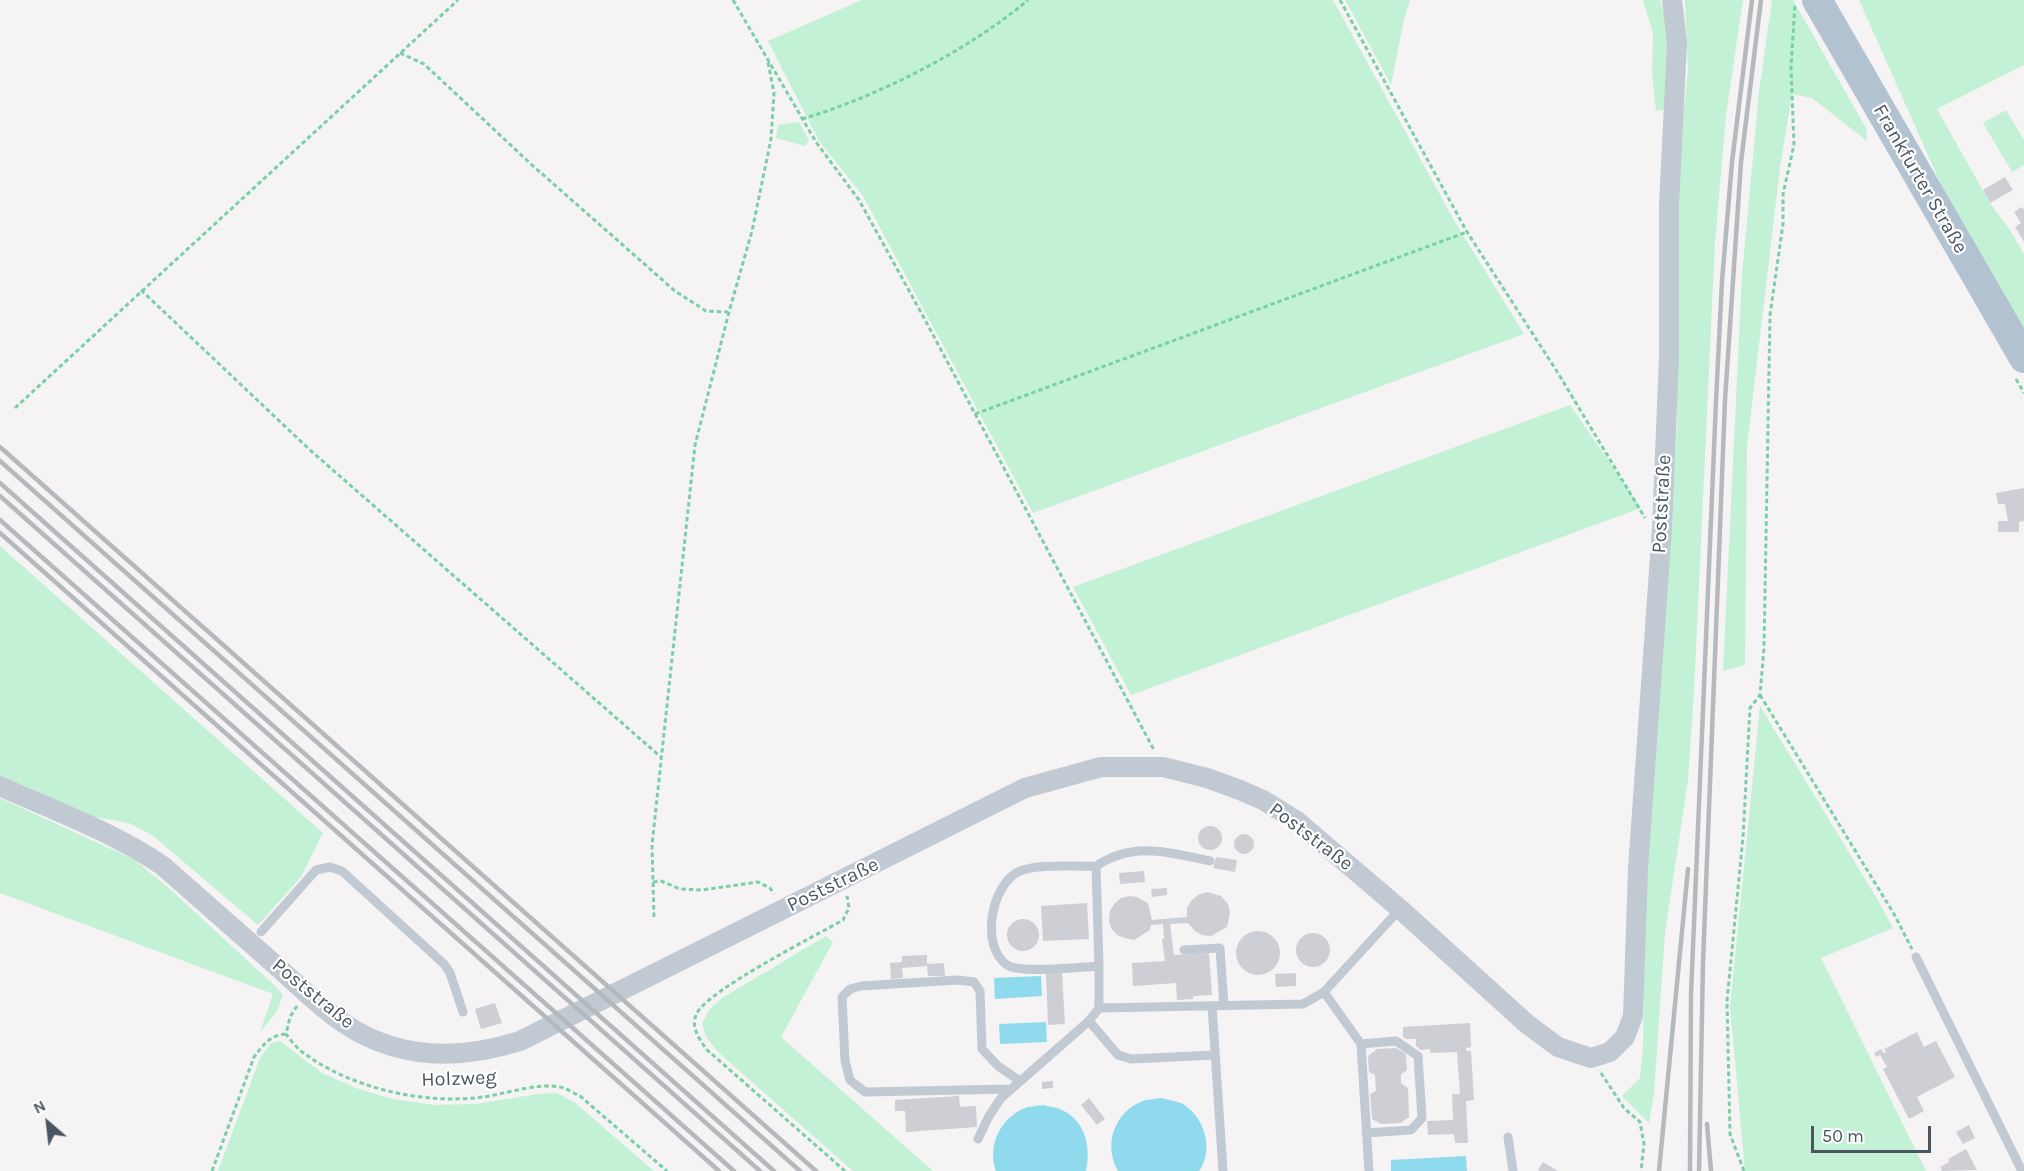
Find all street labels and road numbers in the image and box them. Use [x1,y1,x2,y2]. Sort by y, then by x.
street label: Frankfurter Straße [1868,100,1972,258]
street label: Poststraße [1647,454,1677,554]
street label: Poststraße [1264,798,1358,876]
street label: Poststraße [783,853,883,917]
street label: Poststraße [267,954,359,1034]
street label: Holzweg [421,1066,497,1092]

